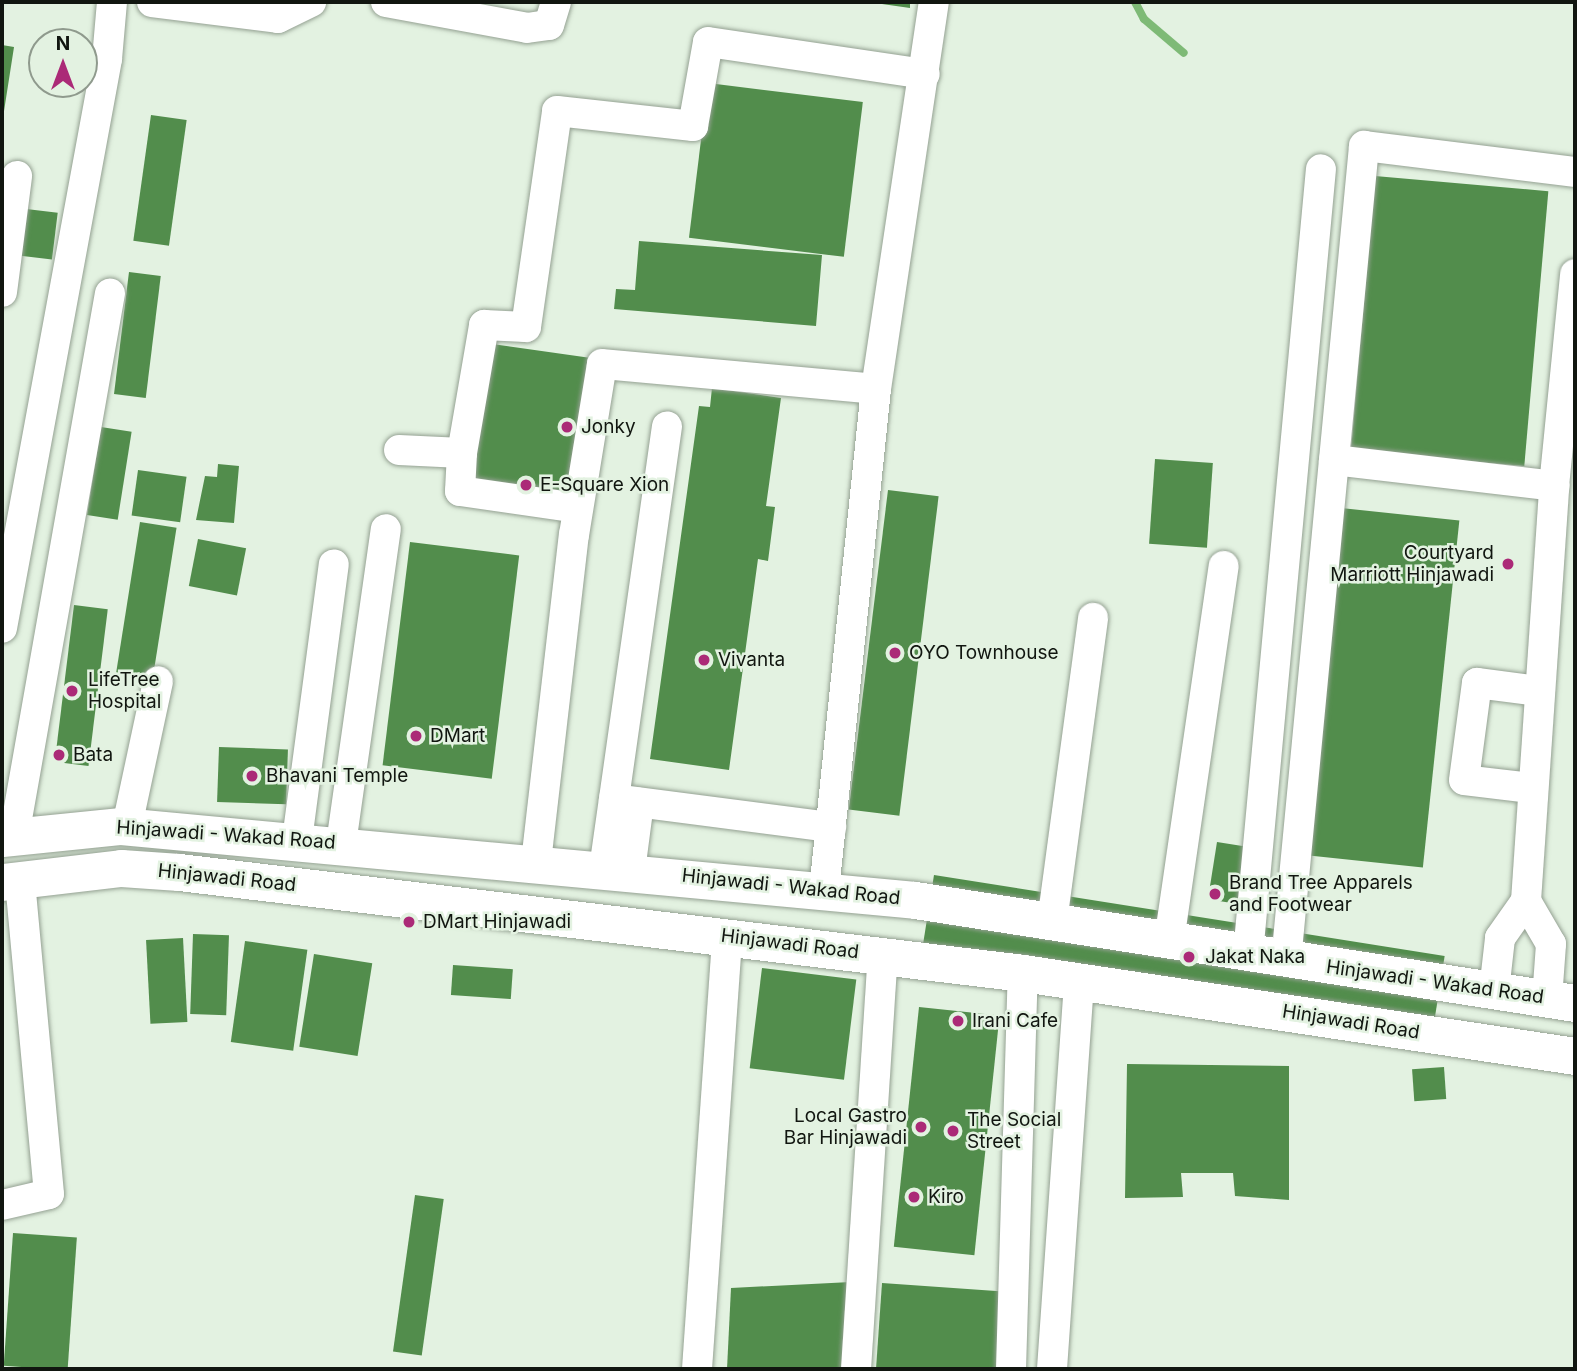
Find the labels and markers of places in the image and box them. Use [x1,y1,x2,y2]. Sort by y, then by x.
place label: Jonky [581,416,636,438]
marker: Jonky [559,419,575,435]
place label: E-Square Xion [540,474,669,496]
marker: E-Square Xion [518,477,534,493]
place label: Courtyard Marriott Hinjawadi [1330,542,1494,586]
marker: Courtyard Marriott Hinjawadi [1500,556,1516,572]
place label: OYO Townhouse [909,642,1059,664]
marker: OYO Townhouse [887,645,903,661]
place label: Vivanta [718,649,785,671]
marker: Vivanta [696,652,712,668]
place label: LifeTree Hospital [88,669,161,713]
marker: LifeTree Hospital [62,681,82,701]
place label: DMart [430,725,485,747]
marker: DMart [408,728,424,744]
place label: Bata [73,744,113,766]
marker: Bata [51,747,67,763]
place label: Bhavani Temple [266,765,408,787]
marker: Bhavani Temple [244,768,260,784]
place label: Brand Tree Apparels and Footwear [1229,872,1413,916]
marker: Brand Tree Apparels and Footwear [1207,886,1223,902]
place label: DMart Hinjawadi [423,911,571,933]
marker: DMart Hinjawadi [401,914,417,930]
place label: Jakat Naka [1205,946,1305,968]
marker: Jakat Naka [1179,947,1199,967]
place label: Irani Cafe [972,1010,1058,1032]
marker: Irani Cafe [950,1013,966,1029]
place label: Local Gastro Bar Hinjawadi [784,1105,907,1149]
place label: The Social Street [967,1109,1061,1153]
marker: Local Gastro Bar Hinjawadi [913,1119,929,1135]
marker: The Social Street [945,1123,961,1139]
place label: Kiro [928,1186,964,1208]
marker: Kiro [906,1189,922,1205]

